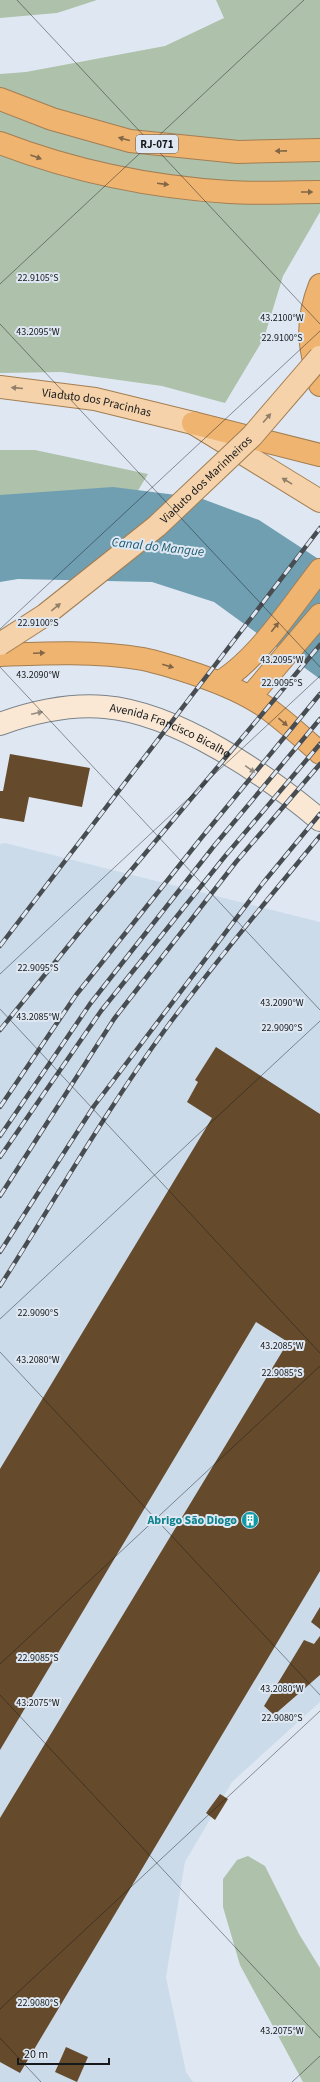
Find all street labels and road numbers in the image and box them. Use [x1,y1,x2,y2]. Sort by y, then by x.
road number: RJ-071 [136,135,178,153]
street label: Viaduto dos Pracinhas [41,384,153,422]
street label: Viaduto dos Marinheiros [156,432,256,528]
street label: Avenida Francisco Bicalho [109,700,234,763]

